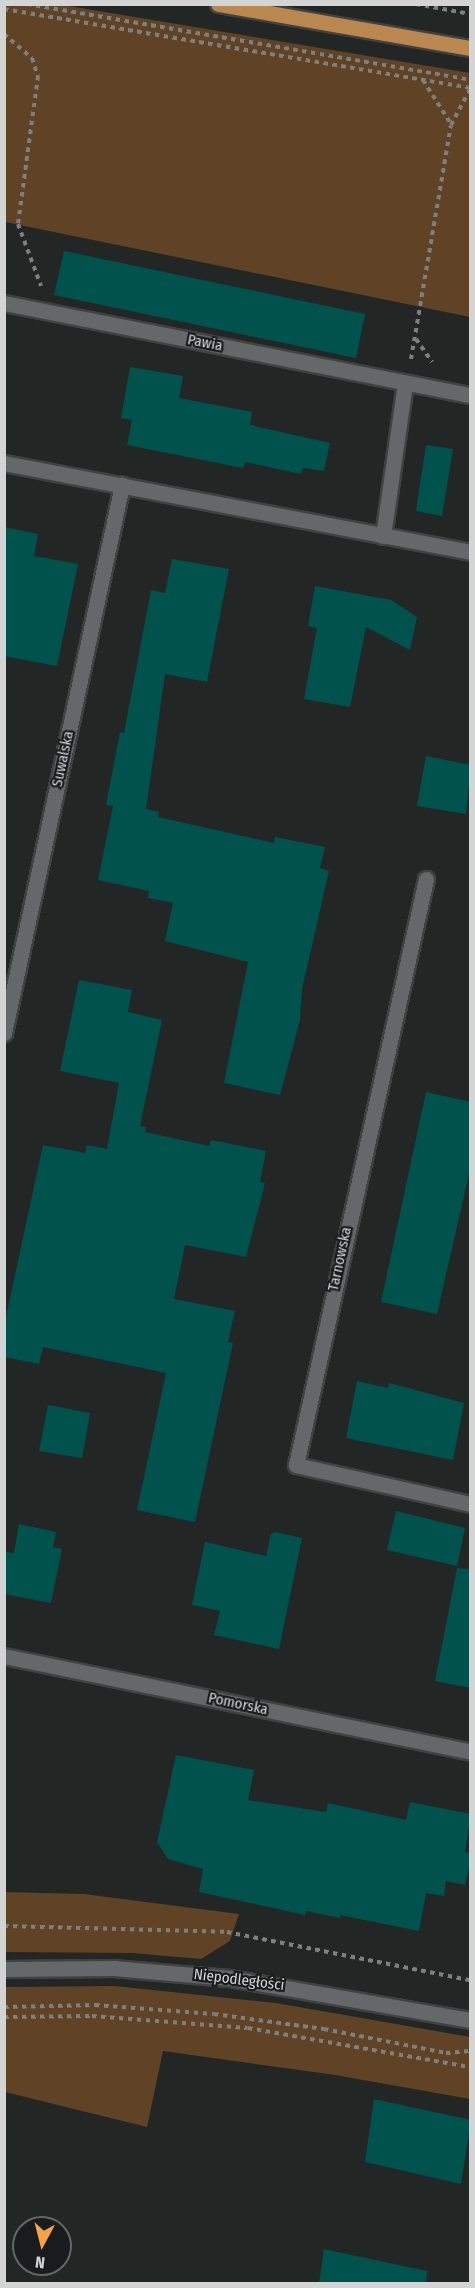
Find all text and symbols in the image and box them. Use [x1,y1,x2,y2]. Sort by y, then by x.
street label: Pawia [186,331,224,355]
street label: Suwalska [48,729,78,789]
street label: Tarnowska [324,1225,356,1293]
street label: Pomorska [207,1689,269,1719]
street label: Niepodległości [193,1966,285,1994]
north arrow [12,2216,72,2276]
text: N [34,2252,46,2272]

